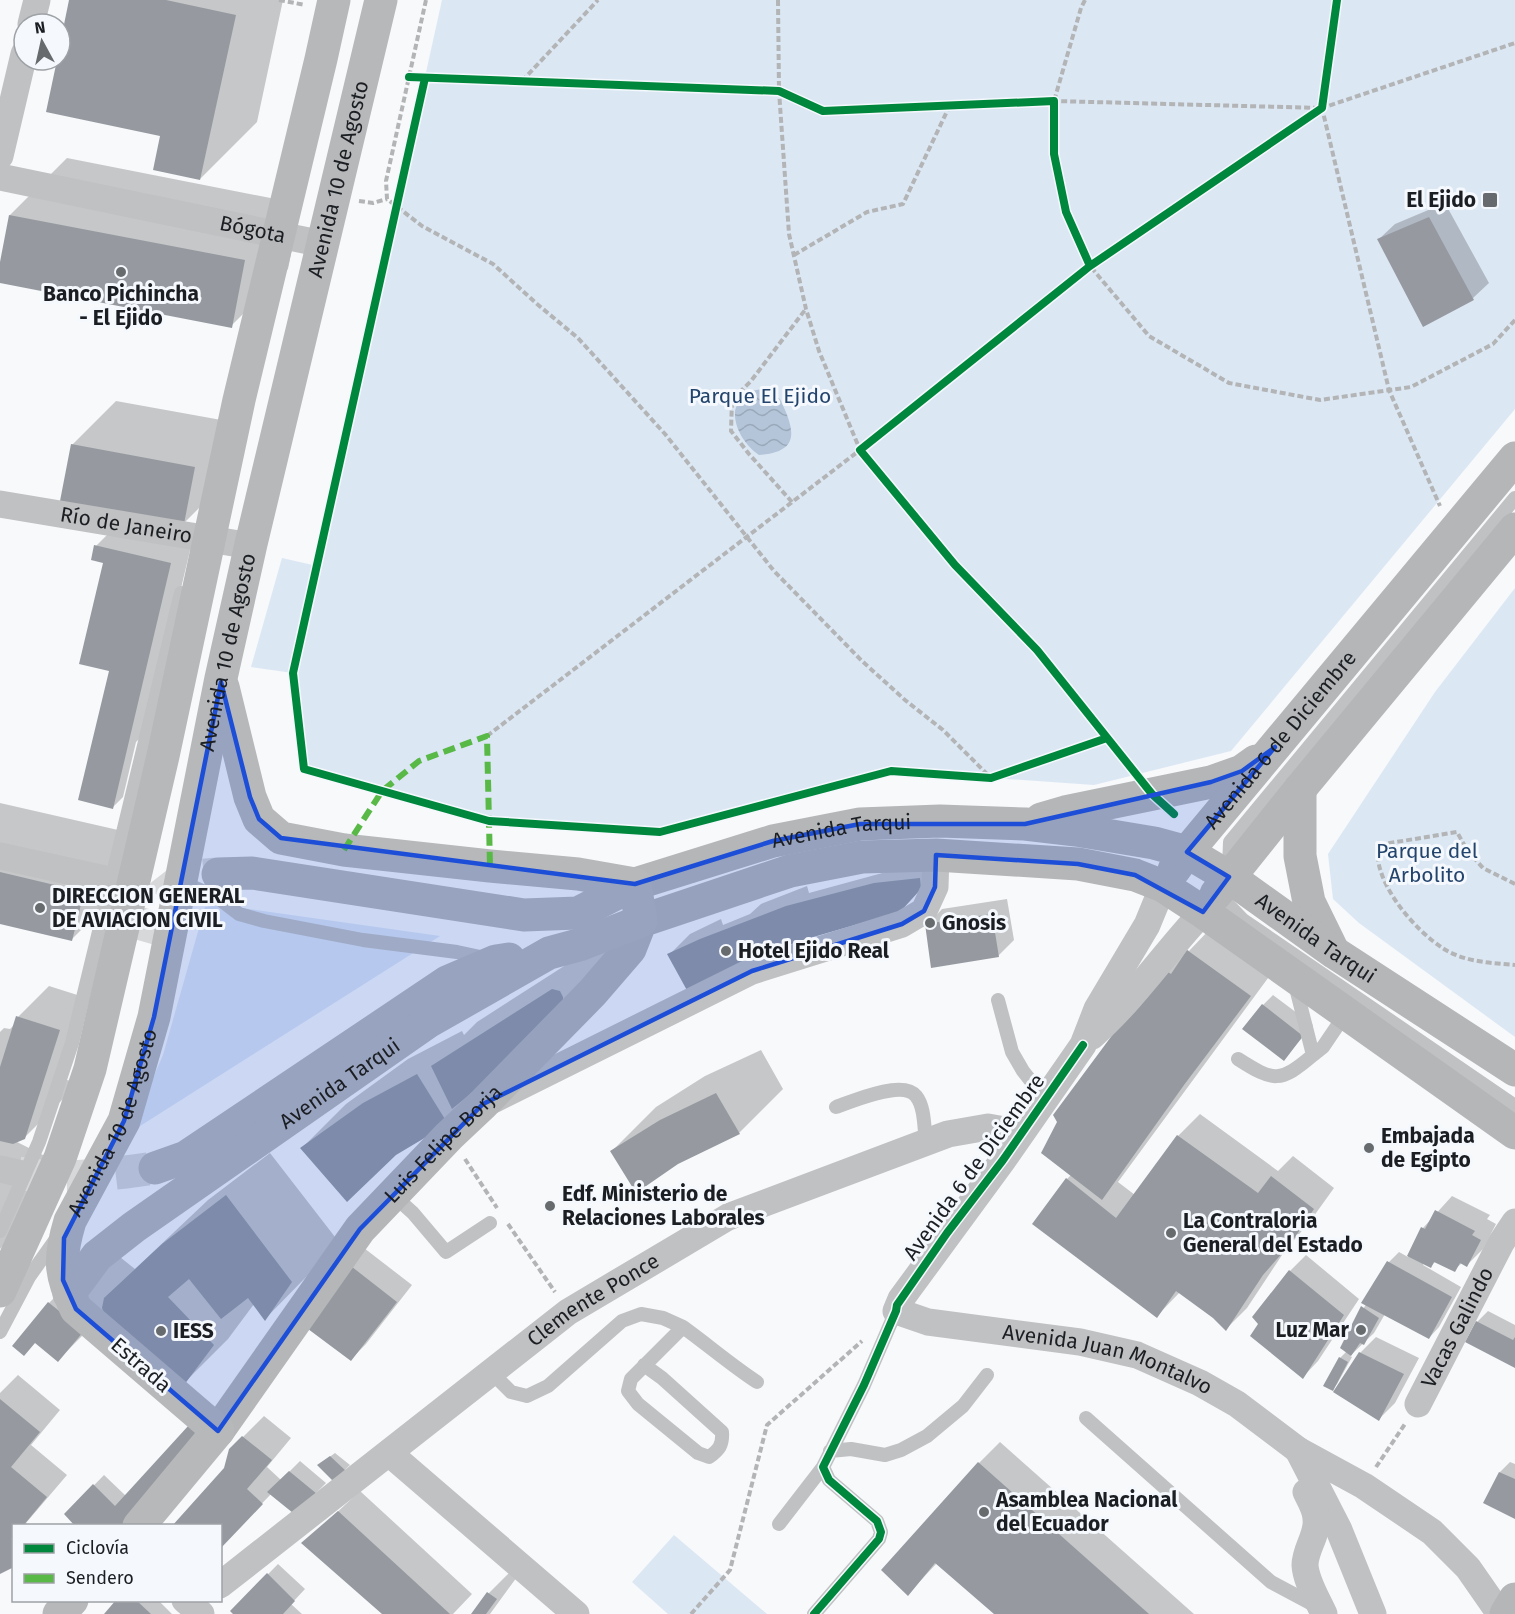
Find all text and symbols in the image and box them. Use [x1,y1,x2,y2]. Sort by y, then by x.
north arrow [12,12,72,72]
text: N [33,17,47,38]
street label: Avenida 10 de Agosto [302,78,374,280]
place label: El Ejido [1406,187,1476,213]
marker: El Ejido [1481,191,1499,209]
street label: Bógota [217,210,288,249]
marker: Banco Pichincha - El Ejido [114,265,128,279]
place label: Banco Pichincha - El Ejido [43,281,199,331]
park label: Parque El Ejido [689,383,831,409]
street label: Río de Janeiro [58,501,194,549]
street label: Avenida 10 de Agosto [194,551,262,753]
street label: Avenida 6 de Diciembre [1199,645,1362,834]
street label: Avenida Tarqui [769,809,912,854]
park label: Parque del Arbolito [1376,838,1478,888]
place label: DIRECCION GENERAL DE AVIACION CIVIL [52,883,245,933]
street label: Avenida Tarqui [1250,887,1381,989]
marker: DIRECCION GENERAL DE AVIACION CIVIL [33,901,47,915]
place label: Gnosis [942,910,1006,936]
marker: Gnosis [923,916,937,930]
place label: Hotel Ejido Real [738,938,890,964]
marker: Hotel Ejido Real [719,944,733,958]
street label: Avenida 10 de Agosto [62,1026,163,1221]
street label: Avenida Tarqui [274,1033,405,1135]
street label: Avenida 6 de Diciembre [898,1069,1050,1265]
street label: Luis Felipe Borja [379,1079,508,1209]
place label: Embajada de Egipto [1381,1123,1475,1173]
marker: Embajada de Egipto [1362,1141,1376,1155]
place label: Edf. Ministerio de Relaciones Laborales [562,1181,765,1231]
marker: Edf. Ministerio de Relaciones Laborales [543,1199,557,1213]
place label: La Contraloria General del Estado [1183,1208,1363,1258]
marker: La Contraloria General del Estado [1164,1226,1178,1240]
street label: Clemente Ponce [522,1248,664,1352]
street label: Vacas Galindo [1416,1263,1499,1392]
place label: Luz Mar [1275,1317,1350,1343]
place label: IESS [173,1318,214,1344]
street label: Avenida Juan Montalvo [1001,1319,1217,1400]
marker: Luz Mar [1354,1323,1368,1337]
marker: IESS [154,1324,168,1338]
street label: Estrada [106,1332,176,1398]
place label: Asamblea Nacional del Ecuador [995,1487,1178,1537]
marker: Asamblea Nacional del Ecuador [977,1505,991,1519]
legend [12,1524,222,1602]
text: Ciclovía [66,1537,129,1559]
text: Sendero [66,1567,134,1589]

